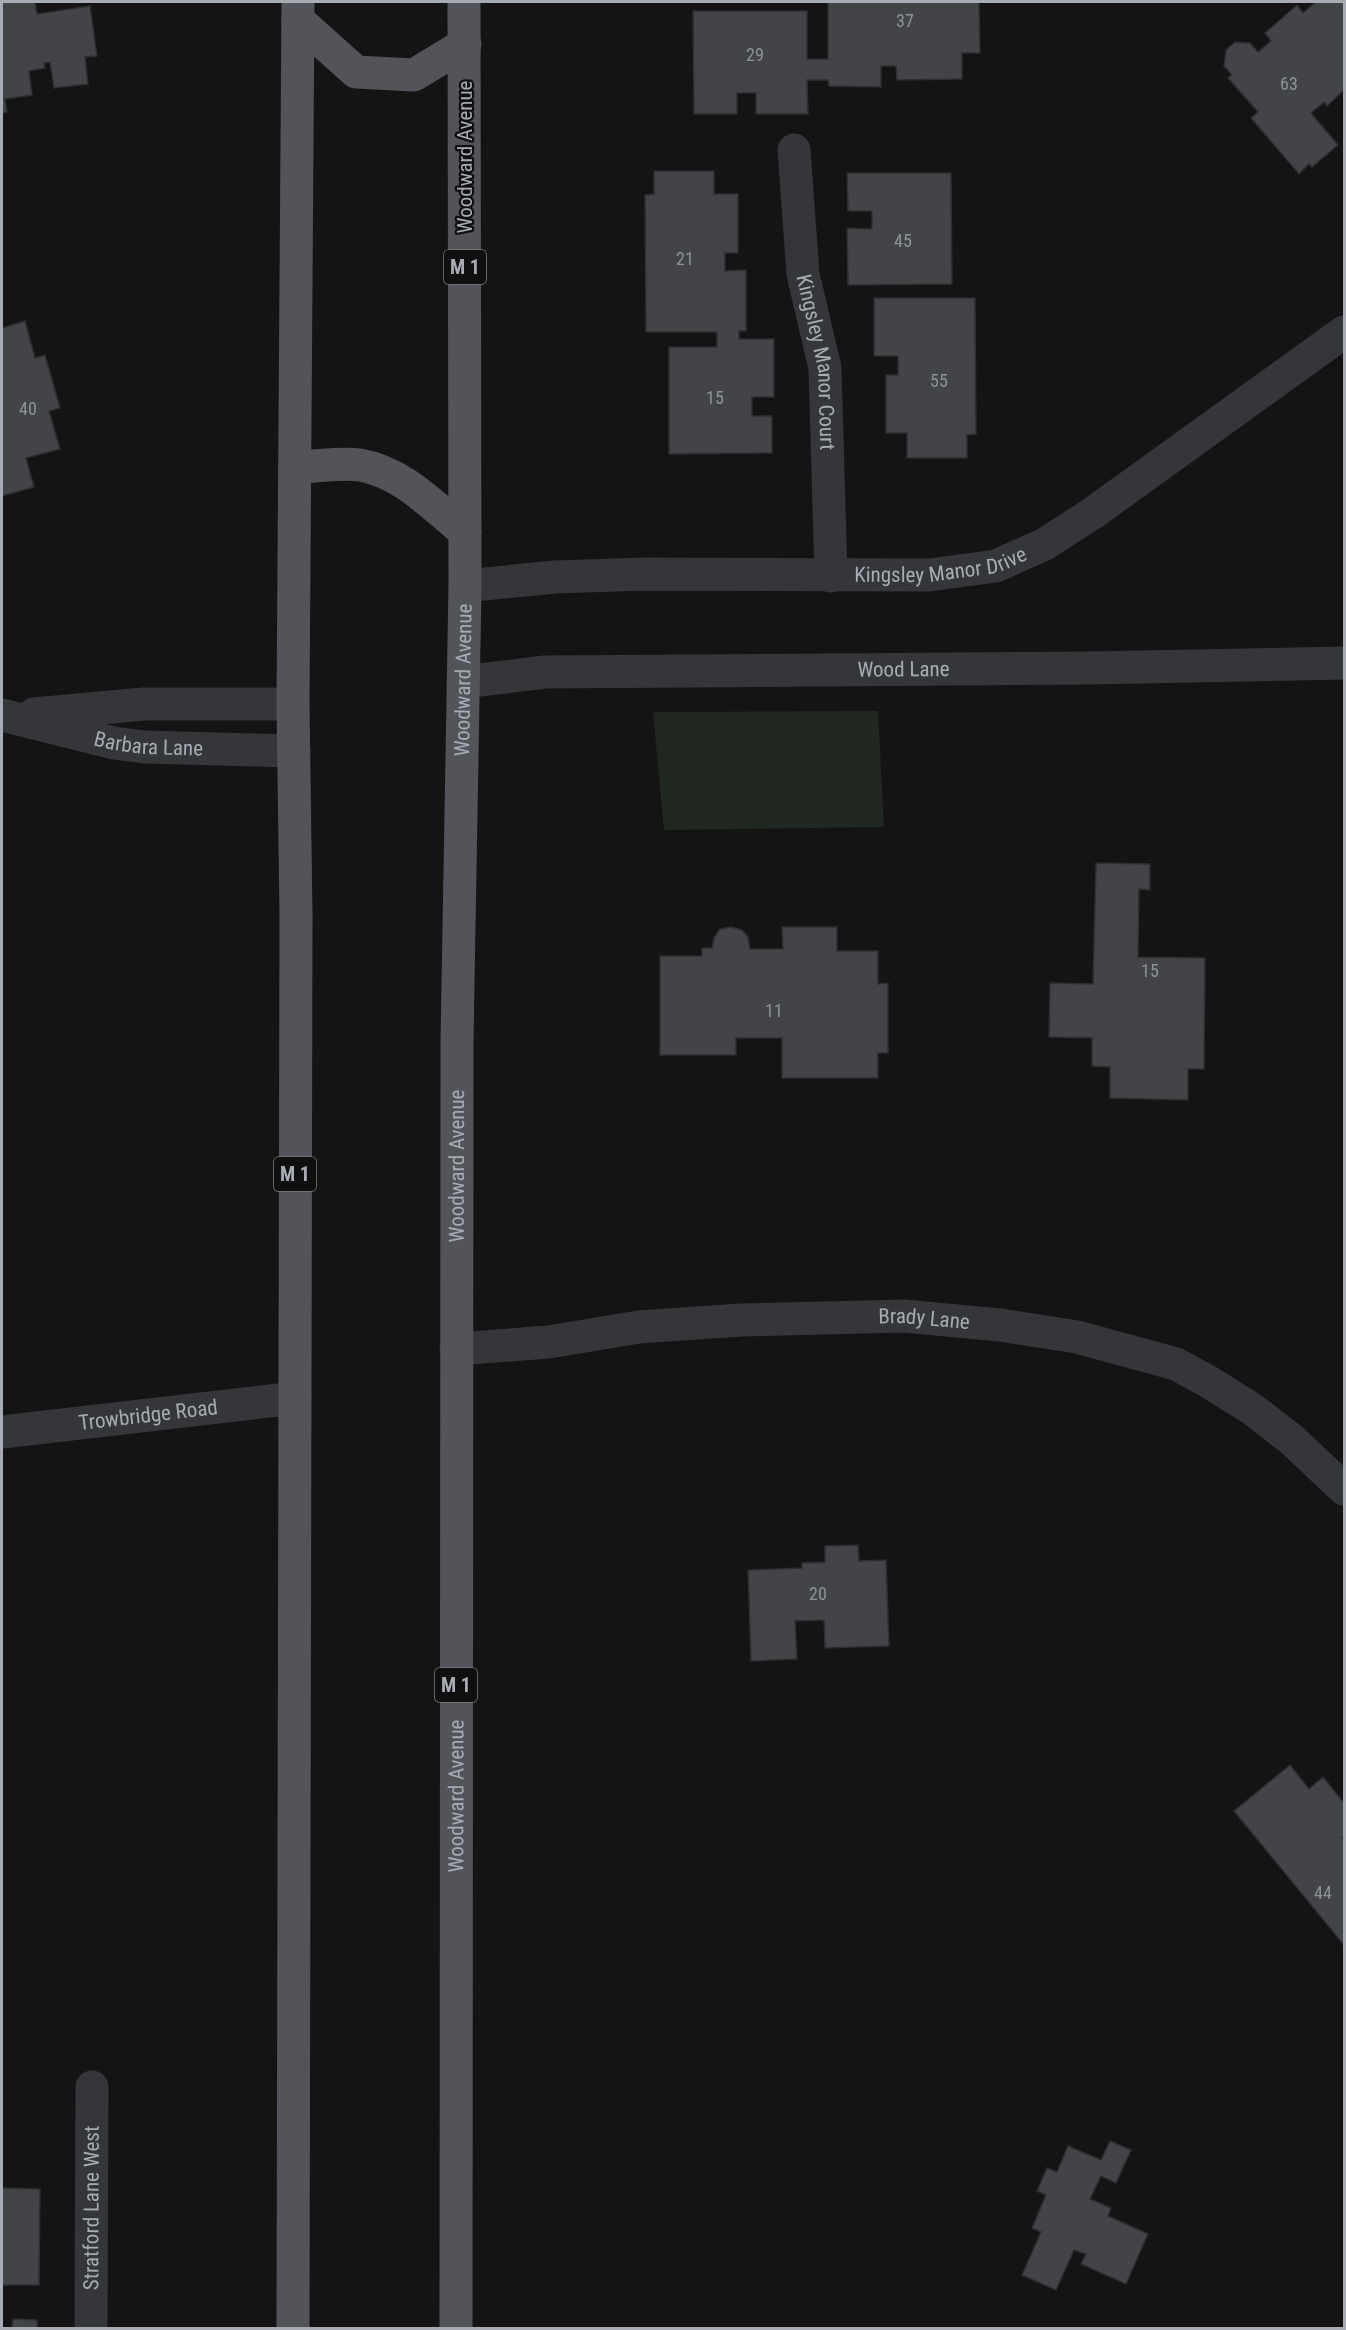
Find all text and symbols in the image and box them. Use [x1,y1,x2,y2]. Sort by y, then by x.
house number: 37 [896,10,914,31]
house number: 29 [746,44,764,65]
house number: 63 [1280,73,1298,94]
street label: Woodward Avenue [453,80,477,233]
house number: 45 [894,230,912,251]
house number: 21 [676,248,694,269]
road number: M 1 [444,250,486,284]
street label: Kingsley Manor Court [791,272,839,451]
house number: 55 [930,370,948,391]
house number: 15 [706,387,724,408]
house number: 40 [19,398,37,419]
street label: Kingsley Manor Drive [854,542,1030,587]
street label: Woodward Avenue [450,603,477,757]
street label: Wood Lane [857,657,950,682]
street label: Barbara Lane [92,726,203,761]
house number: 15 [1141,960,1159,981]
house number: 11 [765,1000,783,1021]
street label: Woodward Avenue [445,1089,469,1242]
road number: M 1 [274,1157,316,1191]
street label: Brady Lane [878,1304,971,1334]
street label: Trowbridge Road [77,1395,219,1435]
house number: 20 [809,1583,827,1604]
road number: M 1 [435,1668,477,1702]
street label: Woodward Avenue [444,1719,468,1872]
house number: 44 [1314,1882,1332,1903]
street label: Stratford Lane West [79,2126,104,2290]

